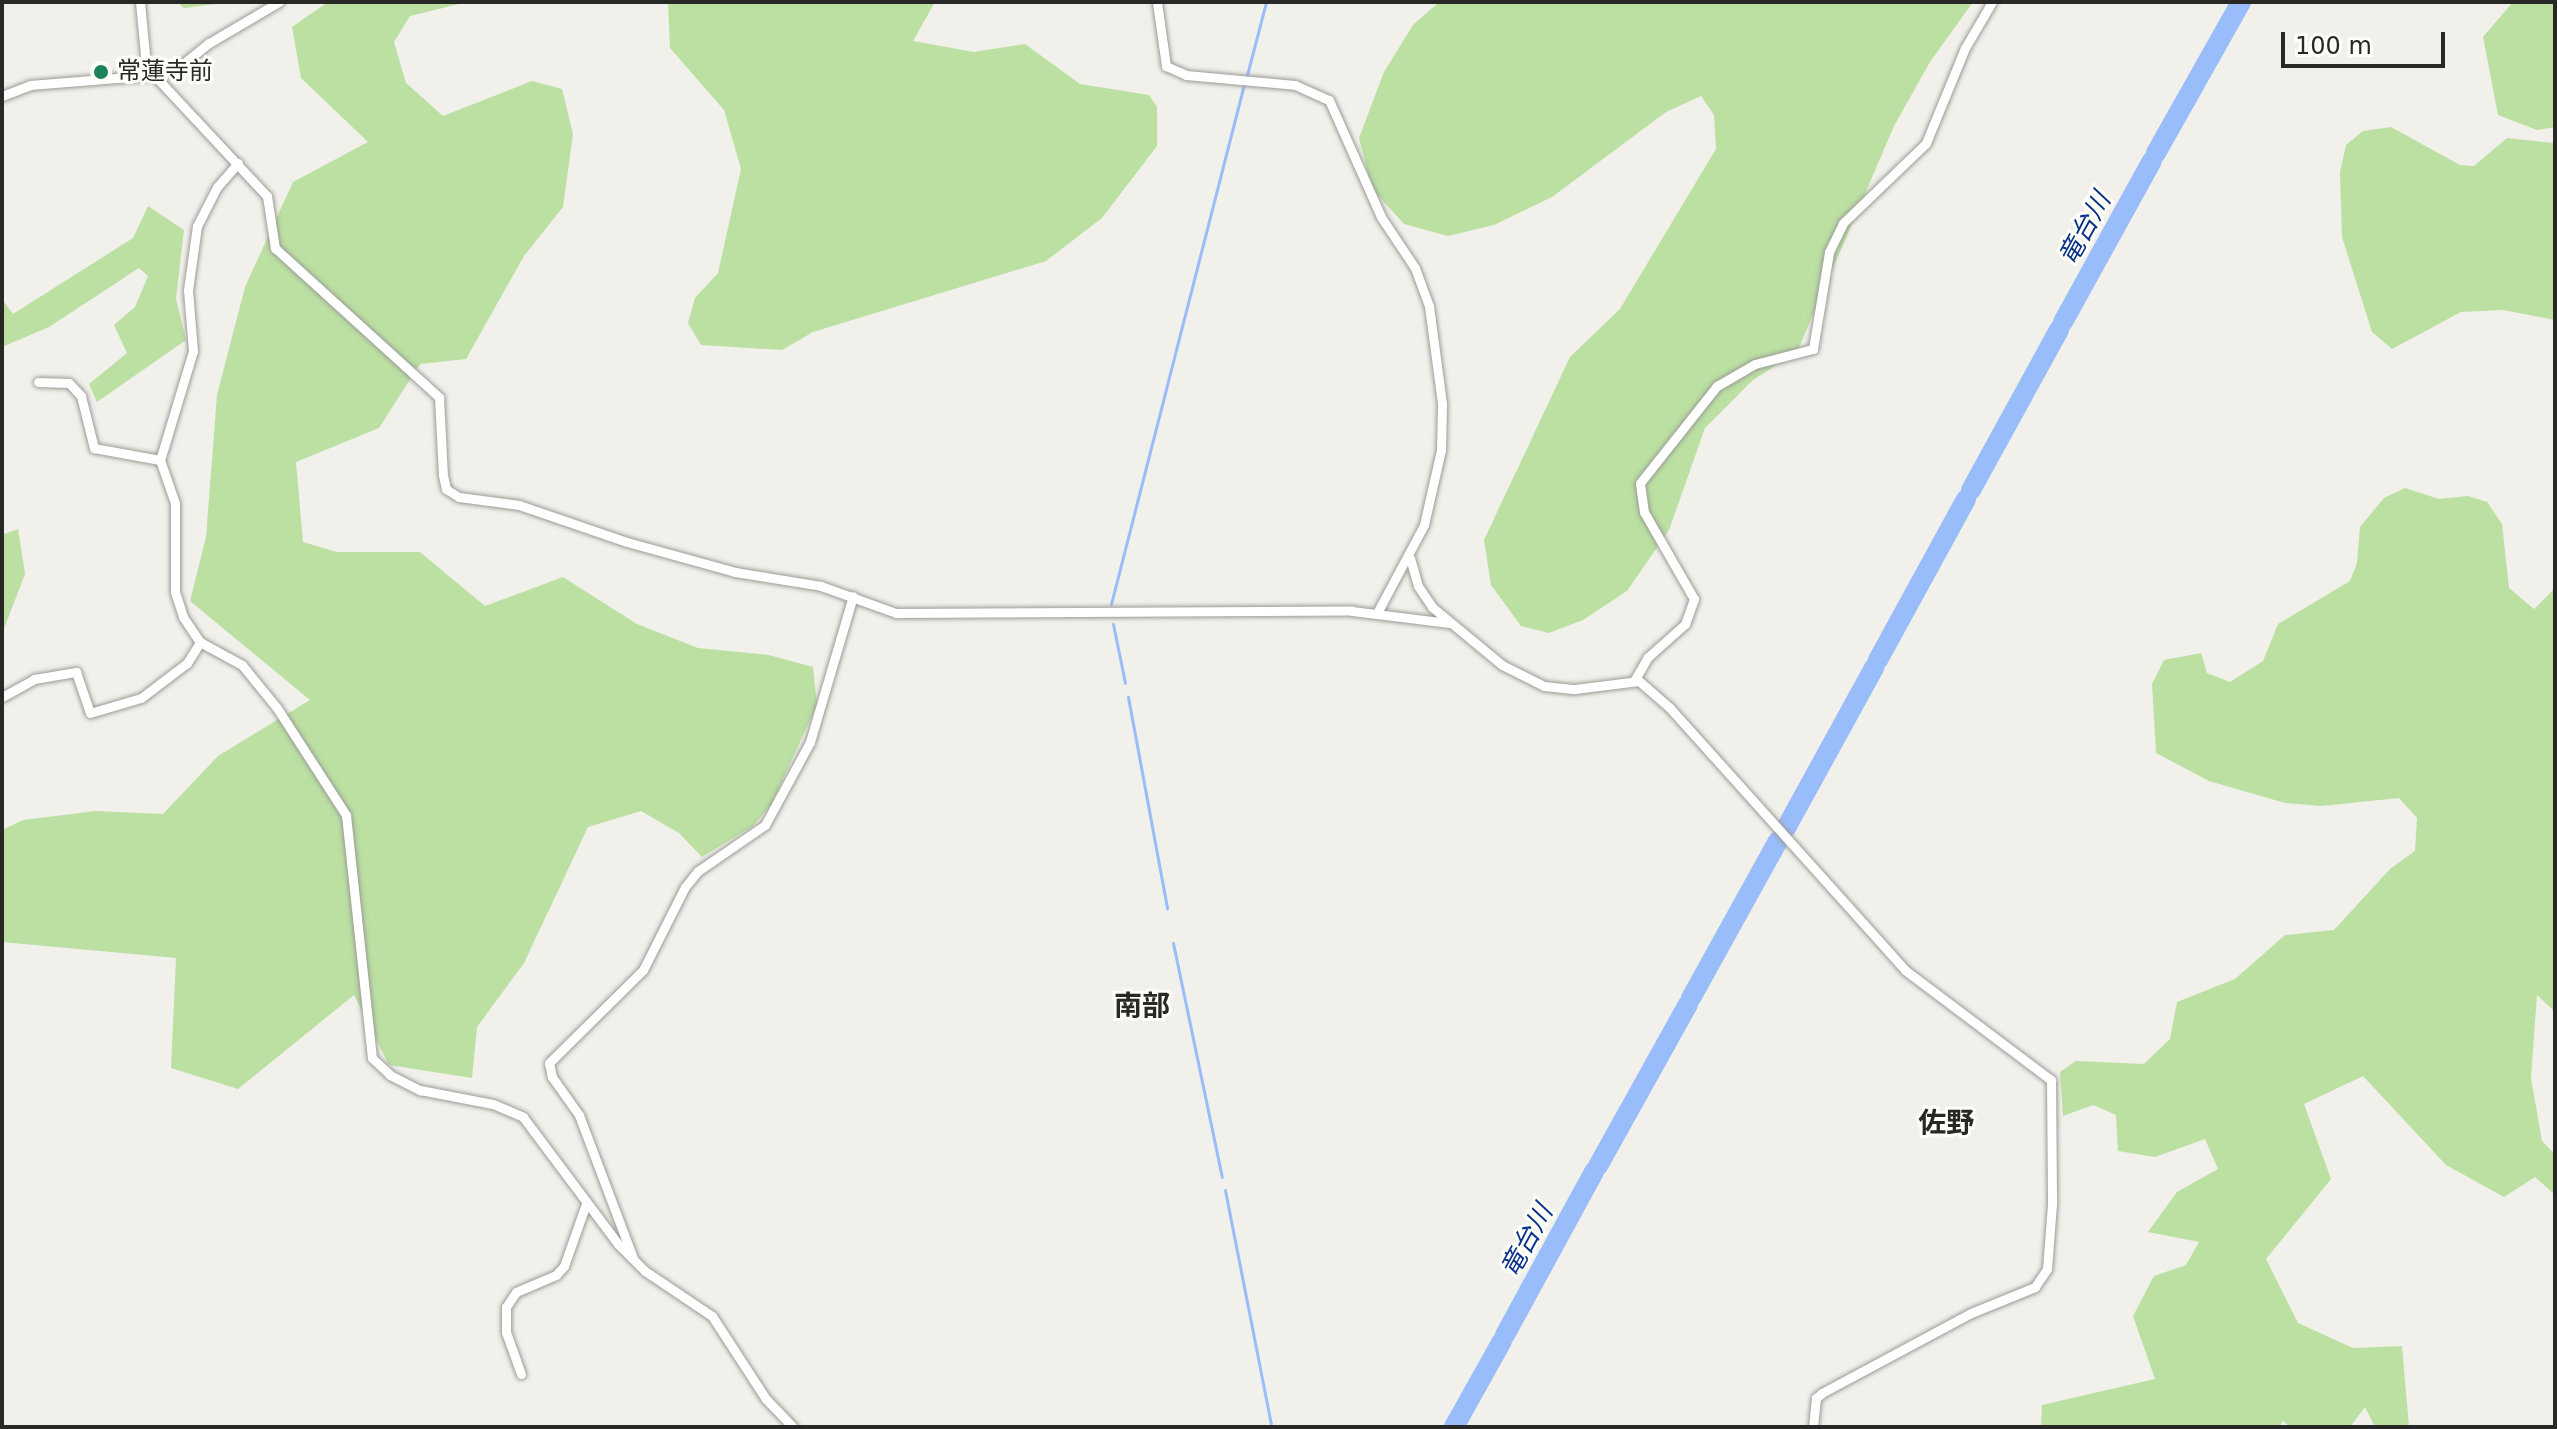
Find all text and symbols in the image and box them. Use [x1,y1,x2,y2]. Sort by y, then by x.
scale bar [2285,16,2449,66]
text: 100 m [2295,32,2372,60]
place label: 常蓮寺前 [117,58,213,86]
marker: 常蓮寺前 [92,63,110,81]
water label: 竜台川 [2052,187,2118,271]
district label: 南部 [1114,989,1170,1023]
district label: 佐野 [1918,1106,1974,1140]
water label: 竜台川 [1494,1199,1560,1283]

